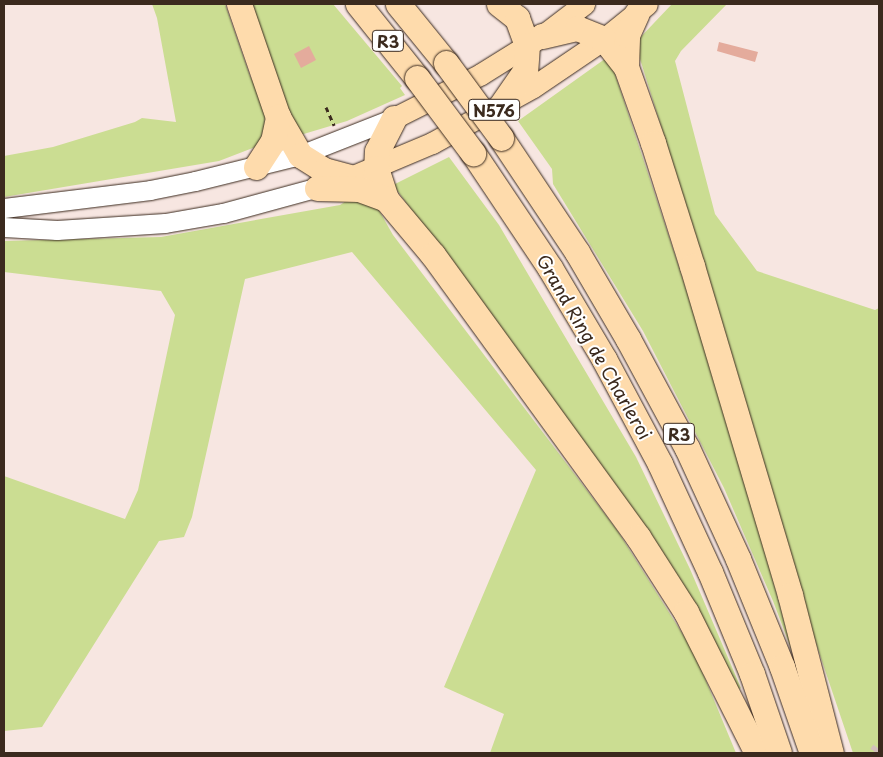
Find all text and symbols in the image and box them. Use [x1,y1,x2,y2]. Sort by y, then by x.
road number: R3 [372,27,404,54]
road number: N576 [468,96,520,124]
street label: Grand Ring de Charleroi [532,250,656,444]
road number: R3 [663,420,695,448]

